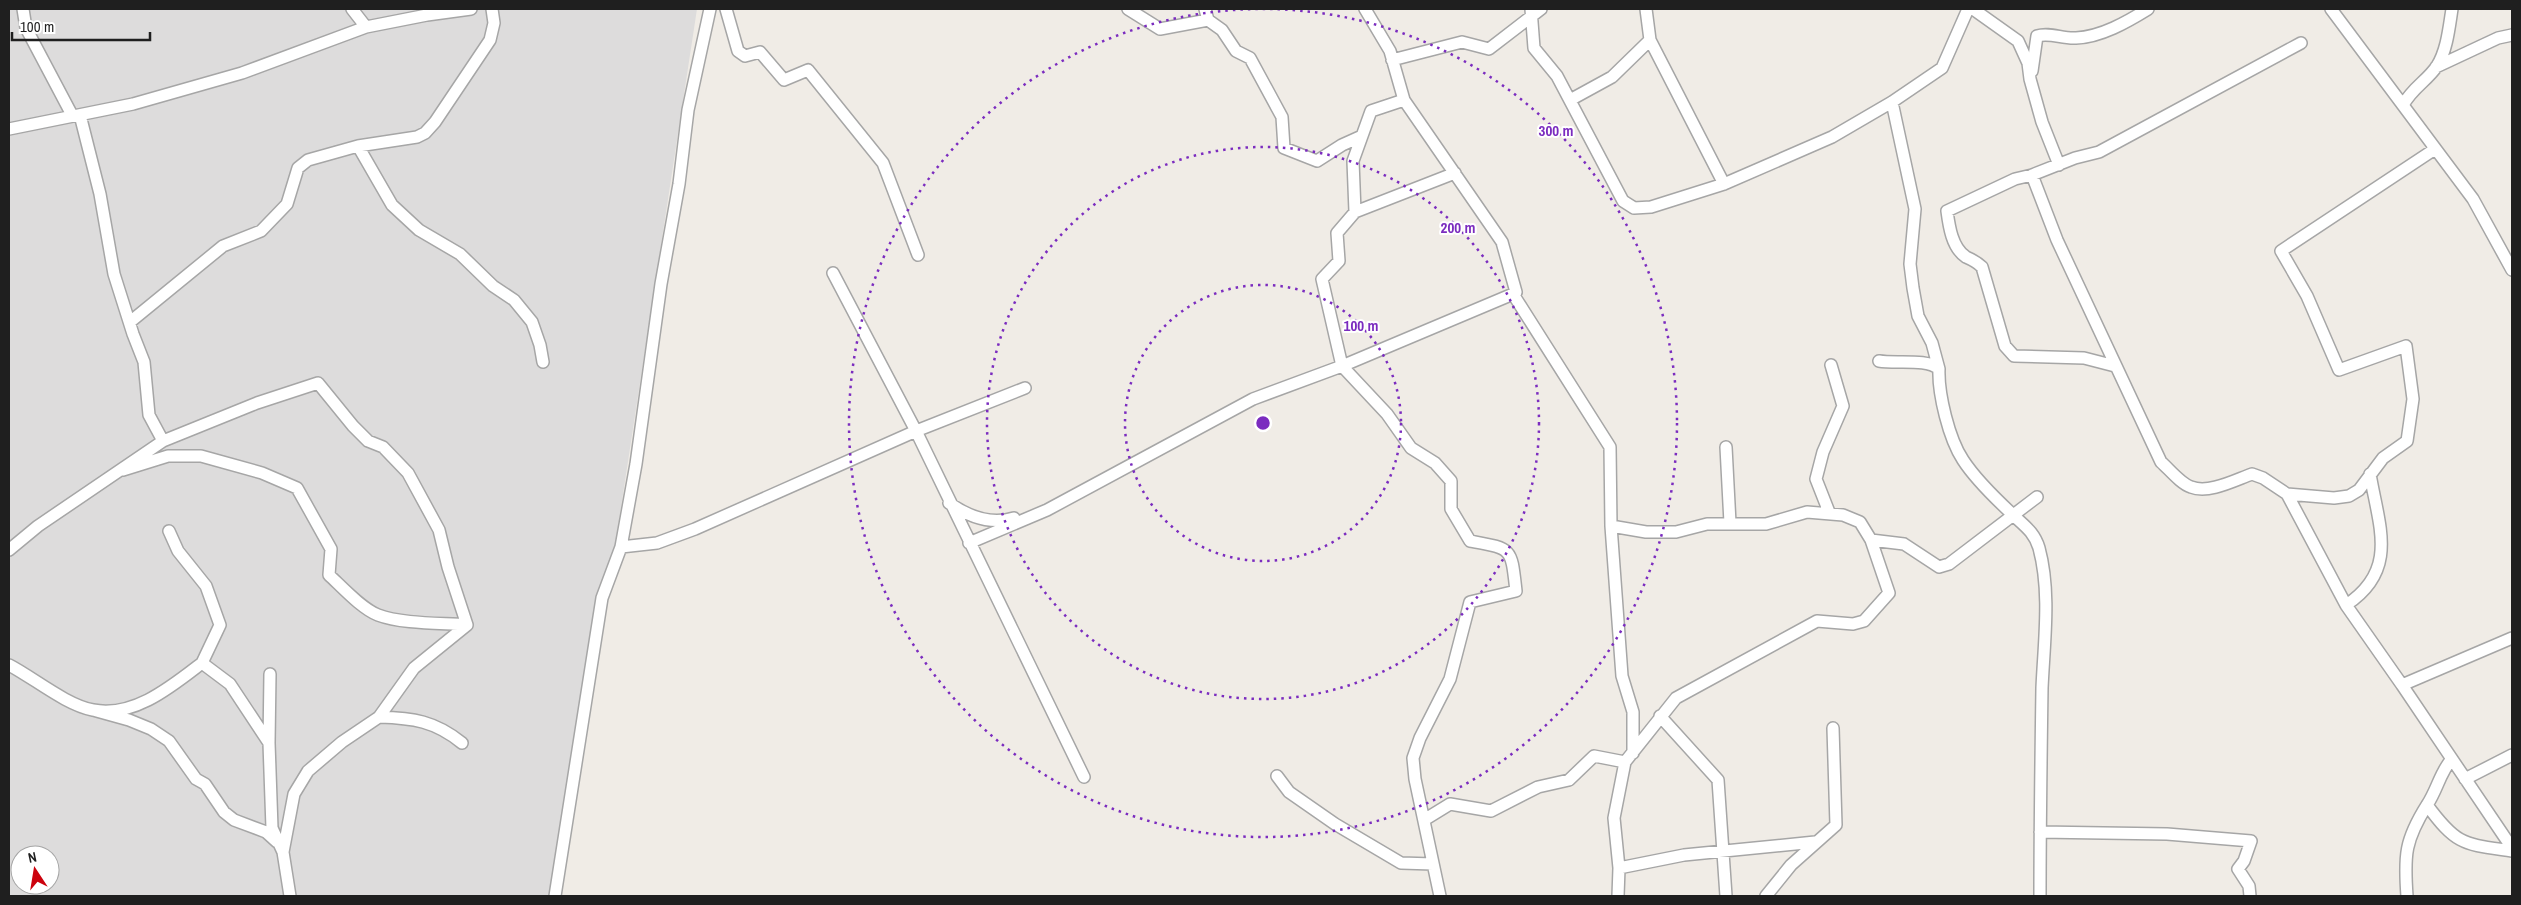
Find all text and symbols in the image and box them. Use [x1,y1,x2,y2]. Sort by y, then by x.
scale bar [12,10,150,42]
text: 100 m [20,16,54,37]
text: 300 m [1539,120,1573,141]
text: 200 m [1441,217,1475,238]
text: 100 m [1344,315,1378,336]
centre of rings [1254,414,1272,432]
north arrow [10,845,60,895]
text: N [26,848,38,867]

